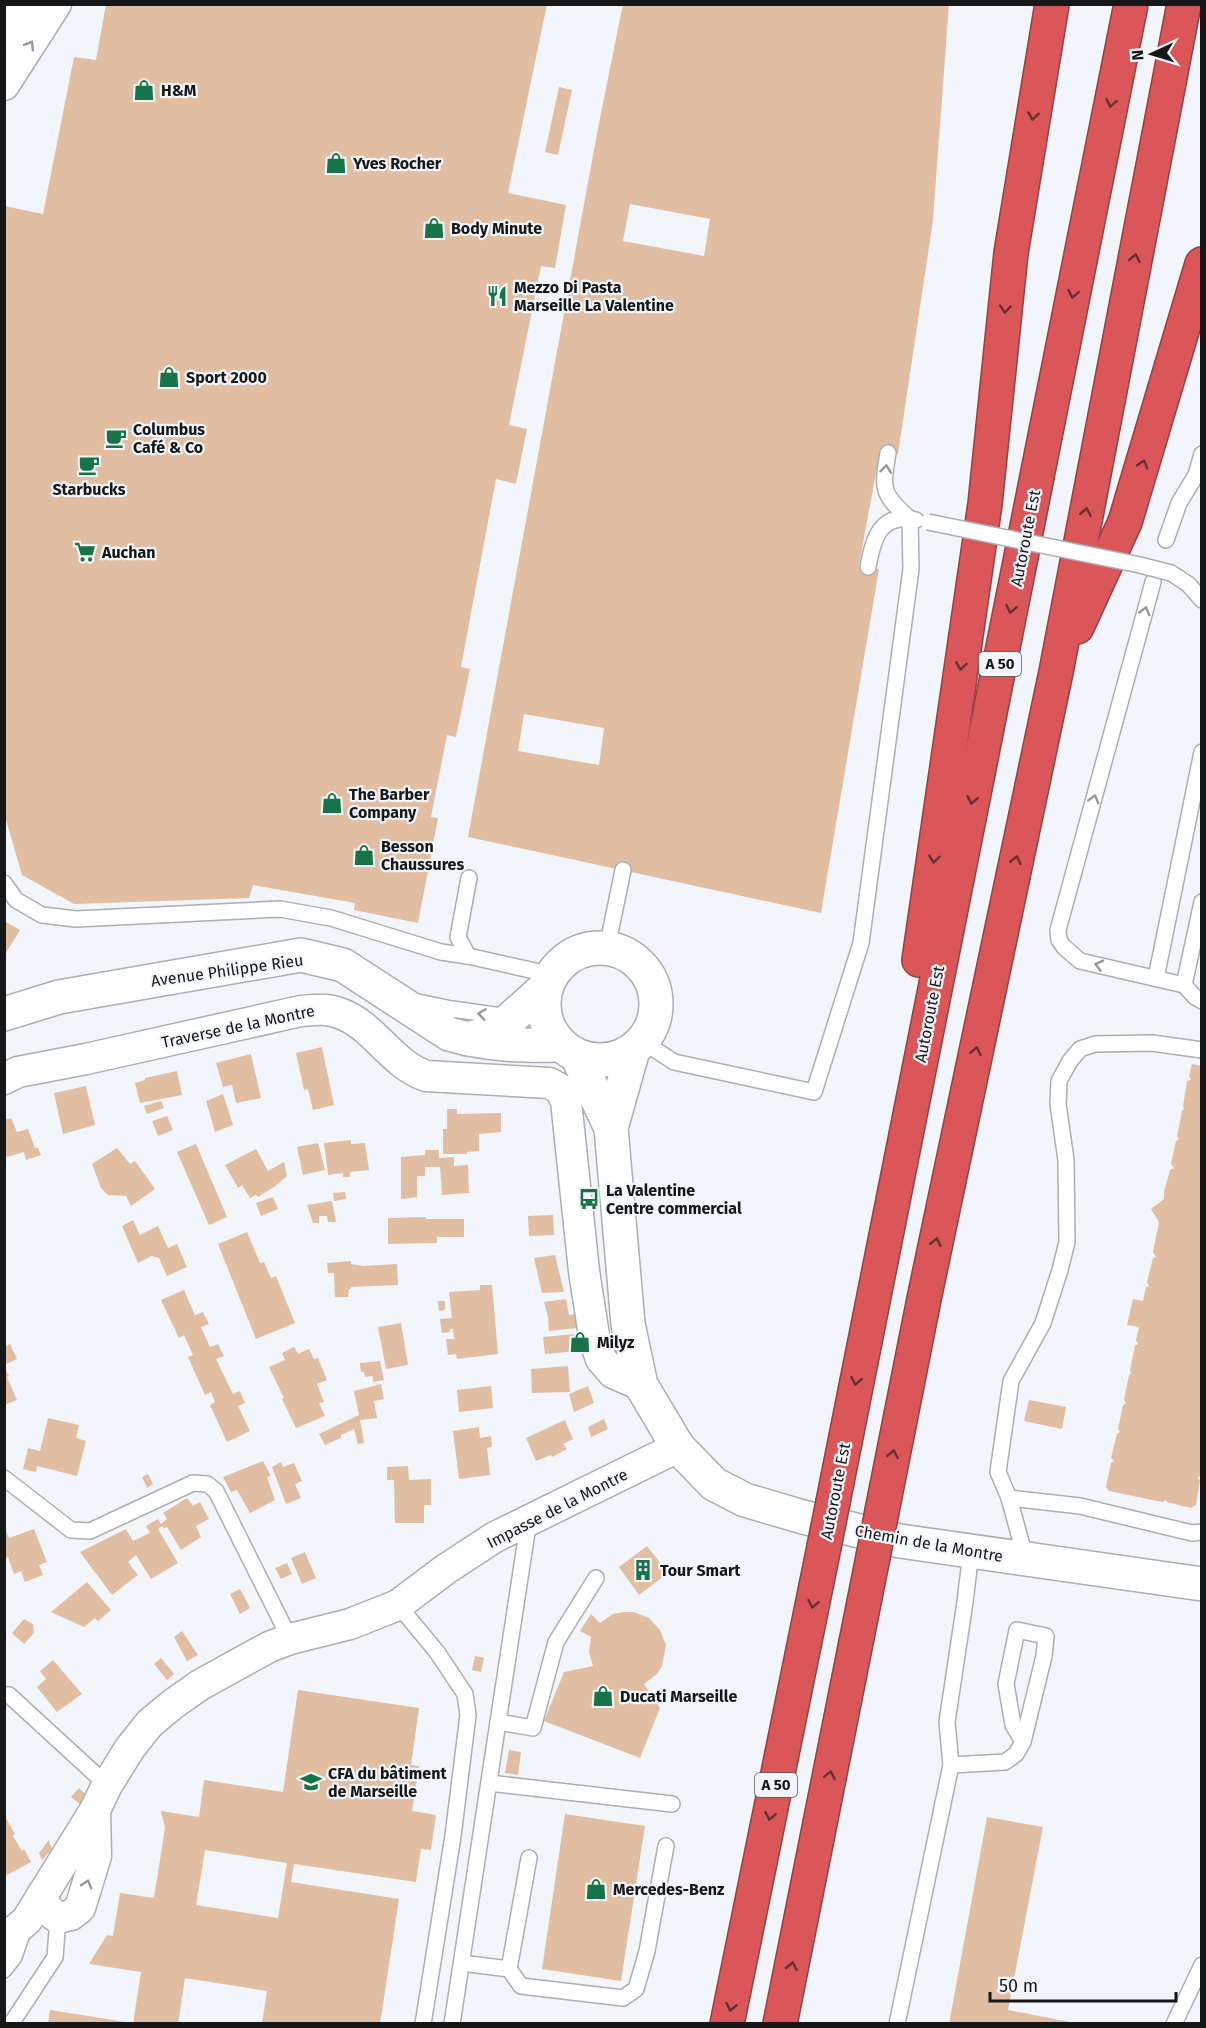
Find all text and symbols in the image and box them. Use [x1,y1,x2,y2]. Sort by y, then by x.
north arrow [1122,24,1182,84]
one-way arrow [23,41,35,51]
text: N [1128,49,1147,61]
shop icon: H&M [132,78,156,102]
place label: H&M [161,81,197,100]
one-way arrow [1106,98,1119,108]
one-way arrow [1028,112,1040,121]
shop icon: Yves Rocher [324,151,348,175]
place label: Yves Rocher [352,154,442,173]
shop icon: Body Minute [422,216,446,240]
place label: Body Minute [451,219,542,238]
one-way arrow [1128,254,1141,264]
place label: Mezzo Di Pasta Marseille La Valentine [514,278,674,315]
restaurant icon: Mezzo Di Pasta Marseille La Valentine [485,284,509,308]
one-way arrow [1068,289,1081,299]
one-way arrow [999,305,1012,314]
shop icon: Sport 2000 [157,365,181,389]
place label: Sport 2000 [186,368,267,387]
place label: Columbus Café & Co [133,420,205,457]
cafe icon: Columbus Café & Co [104,426,128,450]
cafe icon: Starbucks [77,453,101,477]
one-way arrow [1136,459,1148,470]
one-way arrow [879,465,891,474]
place label: Starbucks [52,480,126,499]
street label: Autoroute Est [1007,488,1044,588]
one-way arrow [1080,507,1092,517]
supermarket icon: Auchan [73,540,97,564]
place label: Auchan [101,543,156,562]
one-way arrow [1005,604,1018,614]
one-way arrow [1138,606,1151,616]
road number: A 50 [979,652,1021,676]
one-way arrow [956,661,968,670]
place label: The Barber Company [349,785,430,822]
shop icon: The Barber Company [320,791,344,815]
one-way arrow [1087,794,1099,805]
one-way arrow [966,795,979,805]
place label: Besson Chaussures [381,837,464,874]
shop icon: Besson Chaussures [352,843,376,867]
one-way arrow [928,854,940,863]
one-way arrow [1009,855,1022,865]
street label: Avenue Philippe Rieu [150,950,304,991]
one-way arrow [1094,960,1104,973]
street label: Autoroute Est [911,964,948,1064]
street label: Traverse de la Montre [160,1001,316,1052]
one-way arrow [478,1008,487,1020]
one-way arrow [969,1046,982,1056]
place label: La Valentine Centre commercial [606,1181,742,1218]
bus stop icon: La Valentine Centre commercial [577,1187,601,1211]
one-way arrow [929,1237,942,1247]
shop icon: Milyz [568,1330,592,1354]
place label: Milyz [597,1333,635,1352]
one-way arrow [850,1376,863,1386]
street label: Autoroute Est [817,1441,854,1541]
one-way arrow [886,1449,899,1459]
street label: Impasse de la Montre [484,1465,631,1552]
street label: Chemin de la Montre [853,1521,1005,1566]
building icon: Tour Smart [631,1558,655,1582]
place label: Tour Smart [660,1561,741,1580]
one-way arrow [807,1599,820,1609]
shop icon: Ducati Marseille [591,1684,615,1708]
place label: Ducati Marseille [620,1687,737,1706]
place label: CFA du bâtiment de Marseille [328,1764,447,1801]
school or university icon: CFA du bâtiment de Marseille [299,1770,323,1794]
one-way arrow [823,1770,836,1780]
road number: A 50 [755,1773,797,1797]
one-way arrow [764,1811,777,1821]
shop icon: Mercedes-Benz [584,1877,608,1901]
one-way arrow [80,1879,92,1890]
place label: Mercedes-Benz [613,1880,725,1899]
one-way arrow [784,1961,797,1971]
scale bar [990,1965,1176,2003]
text: 50 m [999,1975,1038,1997]
one-way arrow [725,2002,738,2012]

